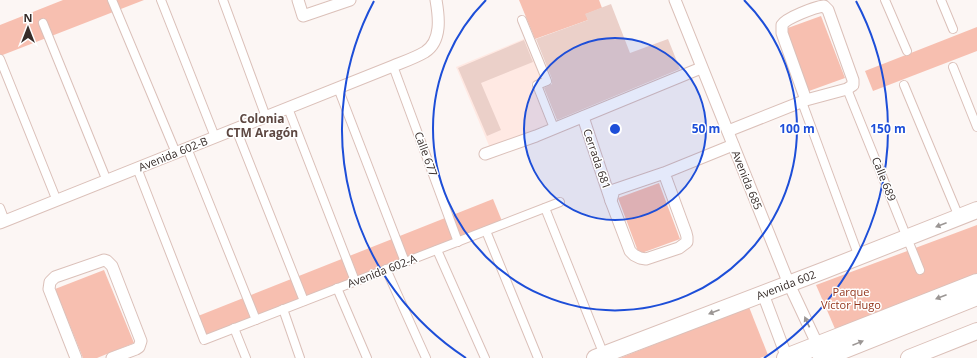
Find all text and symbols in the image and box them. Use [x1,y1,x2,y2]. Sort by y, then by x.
north arrow [8,8,48,48]
text: N [24,10,32,25]
district label: Colonia CTM Aragón [226,110,298,141]
text: 50 m [692,120,720,137]
text: 100 m [779,120,815,137]
text: 150 m [870,120,906,137]
centre of rings [608,122,622,136]
street label: Cerrada 681 [580,127,615,191]
street label: Calle 677 [411,129,441,178]
street label: Avenida 602-B [136,133,210,174]
street label: Avenida 685 [729,148,766,212]
street label: Calle 689 [869,154,900,203]
one-way arrow [934,222,946,228]
street label: Avenida 602-A [345,250,419,291]
street label: Avenida 602 [754,266,818,303]
park label: Parque Víctor Hugo [821,284,881,312]
one-way arrow [935,294,946,300]
one-way arrow [707,310,719,316]
one-way arrow [804,316,810,328]
one-way arrow [853,340,865,346]

